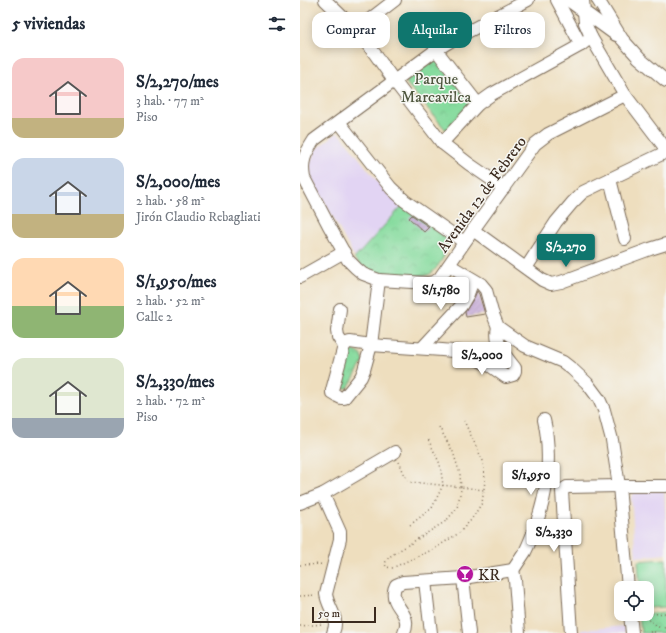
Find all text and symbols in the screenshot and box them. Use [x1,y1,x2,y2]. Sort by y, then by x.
chip: Comprar [312,12,390,48]
chip: Alquilar [398,12,472,48]
chip: Filtros [480,12,545,48]
text: 5 viviendas [12,13,85,35]
icon: filters [266,13,288,35]
park label: Parque Marcavilca [401,69,471,107]
text: S/2,270/mes [136,71,219,93]
icon: home [44,74,92,122]
text: 3 hab. · 77 m² [136,93,204,109]
text: Piso [136,109,158,125]
street label: Avenida 12 de Febrero [433,132,531,257]
text: S/2,000/mes [136,171,220,193]
icon: home [44,174,92,222]
text: 2 hab. · 58 m² [136,193,205,209]
text: Jirón Claudio Rebagliati [136,209,261,225]
pin: S/2,270 [529,234,603,268]
text: S/2,270 [546,239,586,255]
text: S/1,950/mes [136,271,217,293]
icon: home [44,274,92,322]
pin: S/1,780 [404,277,478,311]
text: S/1,780 [422,282,460,298]
text: 2 hab. · 52 m² [136,293,205,309]
text: Calle 2 [136,309,173,325]
pin: S/2,000 [445,342,519,376]
text: S/2,000 [461,347,503,363]
text: S/2,330/mes [136,371,215,393]
icon: home [44,374,92,422]
text: 2 hab. · 72 m² [136,393,205,409]
text: Piso [136,409,158,425]
pin: S/1,950 [494,462,568,496]
text: S/1,950 [512,467,550,483]
pin: S/2,330 [517,519,591,553]
text: S/2,330 [535,524,573,540]
bar icon: KR [455,564,475,584]
place label: KR [478,565,500,585]
map controls [614,581,654,621]
button: locate [614,581,654,621]
scale bar [312,605,376,624]
text: 50 m [318,607,340,621]

